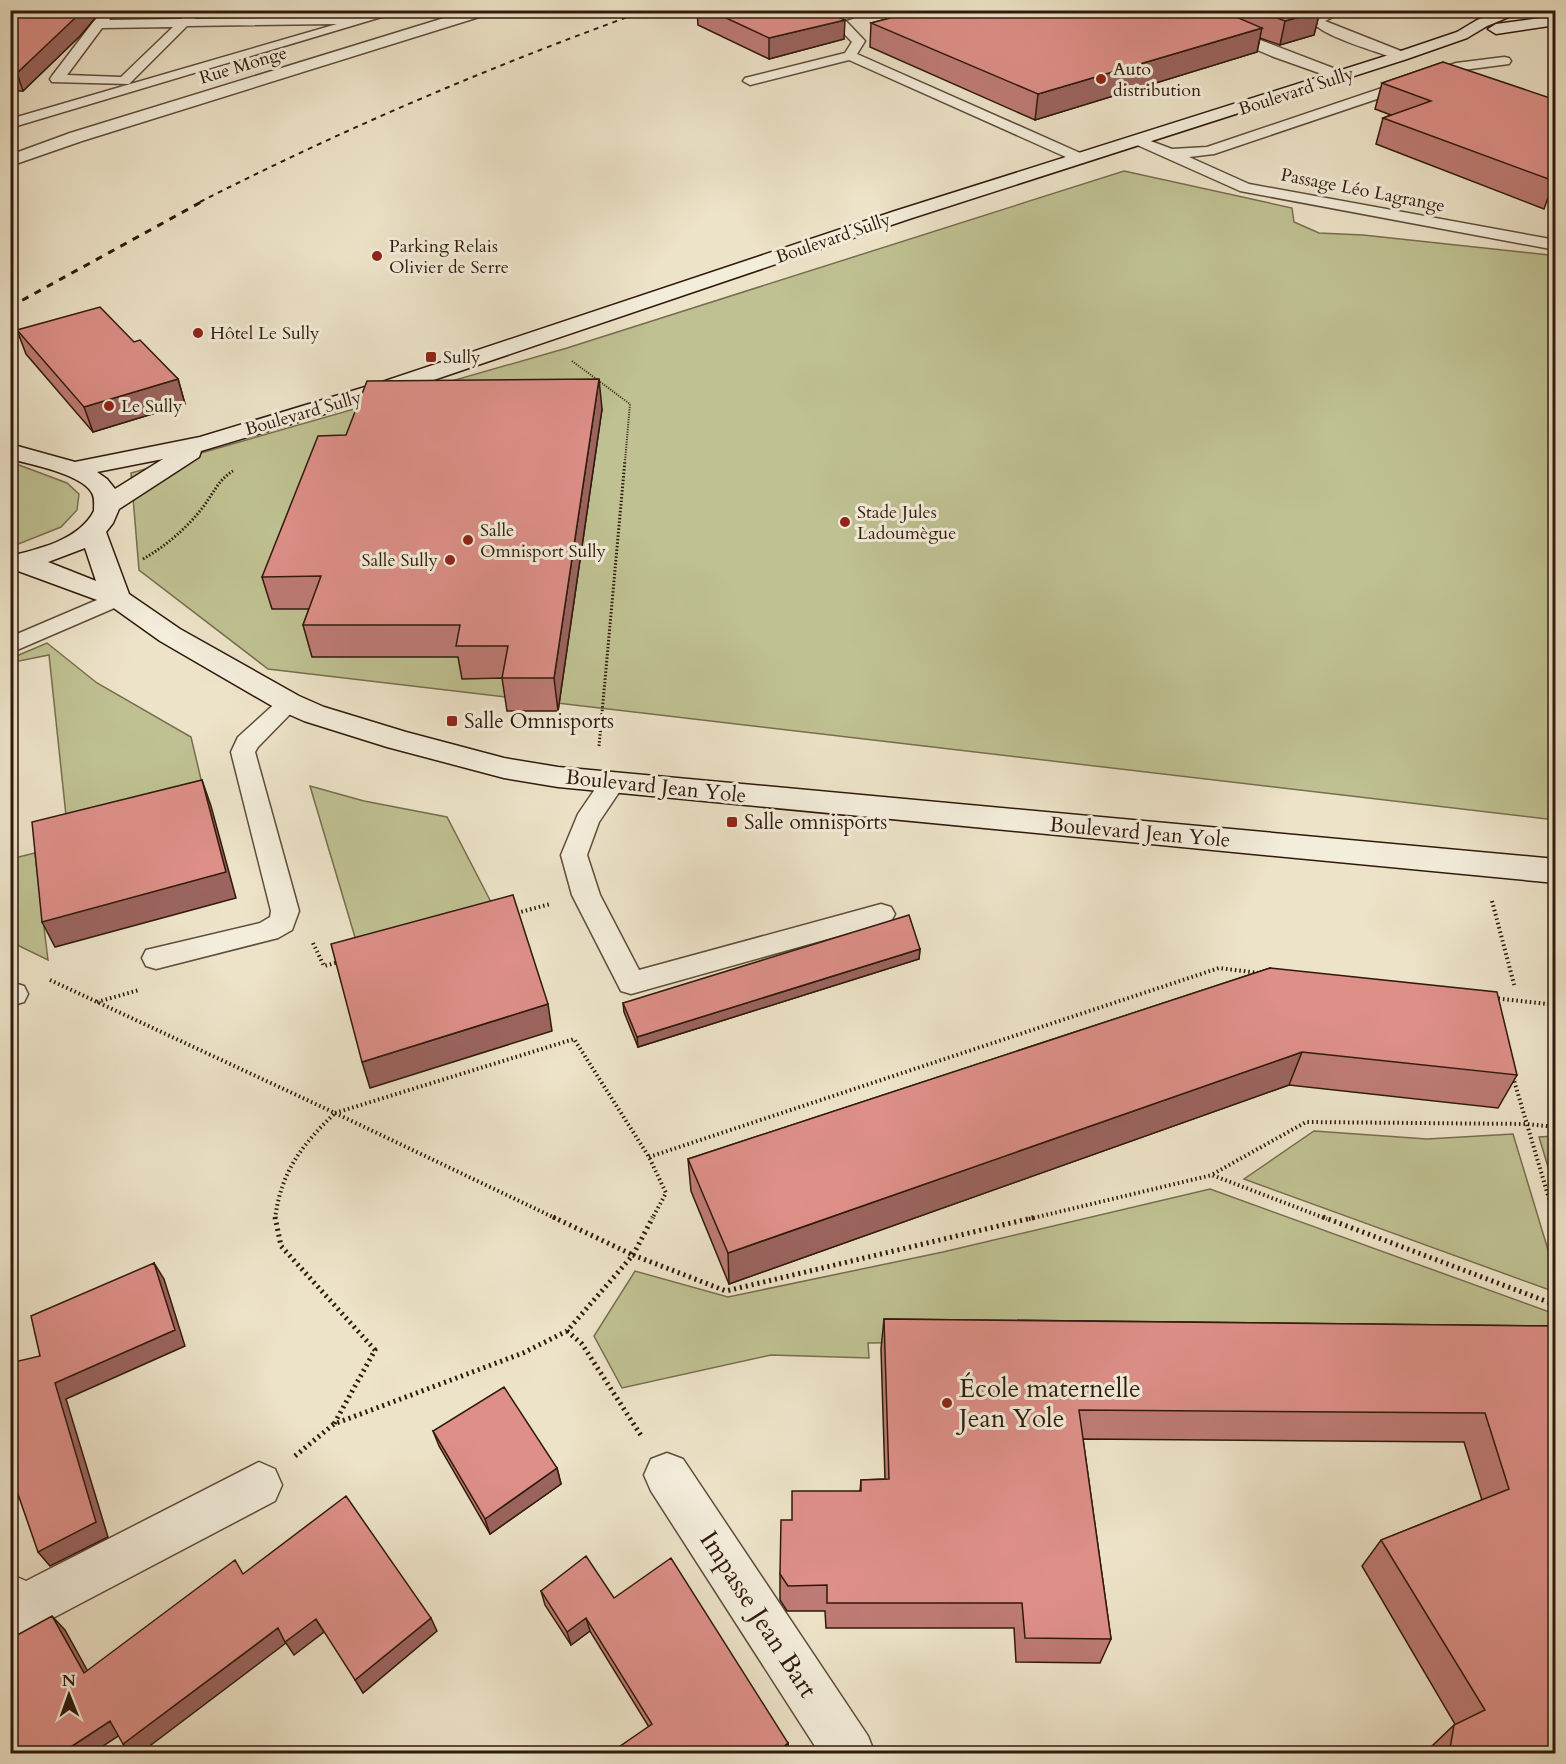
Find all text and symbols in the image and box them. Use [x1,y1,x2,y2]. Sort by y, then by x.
street label: Rue Monge [196,40,290,91]
place label: Auto distribution [1113,57,1202,103]
street label: Boulevard Sully [1235,61,1358,122]
marker: Auto distribution [1094,72,1108,86]
street label: Passage Léo Lagrange [1279,162,1447,219]
street label: Boulevard Sully [772,207,894,270]
place label: Parking Relais Olivier de Serre [389,234,509,280]
marker: Parking Relais Olivier de Serre [370,249,384,263]
place label: Hôtel Le Sully [210,321,320,346]
marker: Hôtel Le Sully [191,326,205,340]
place label: Sully [443,345,481,370]
marker: Sully [424,350,438,364]
street label: Boulevard Sully [242,385,365,442]
place label: Le Sully [121,394,183,419]
marker: Le Sully [102,399,116,413]
place label: Stade Jules Ladoumègue [857,500,956,546]
marker: Stade Jules Ladoumègue [838,515,852,529]
place label: Salle Omnisport Sully [480,518,607,564]
marker: Salle Omnisport Sully [461,533,475,547]
place label: Salle Sully [361,548,438,573]
marker: Salle Sully [443,553,457,567]
place label: Salle Omnisports [464,707,614,736]
marker: Salle Omnisports [445,714,459,728]
street label: Boulevard Jean Yole [564,763,748,810]
place label: Salle omnisports [744,808,887,837]
street label: Boulevard Jean Yole [1048,810,1232,855]
marker: Salle omnisports [725,815,739,829]
place label: École maternelle Jean Yole [955,1371,1141,1436]
marker: École maternelle Jean Yole [940,1396,954,1410]
street label: Impasse Jean Bart [692,1524,826,1704]
north arrow [39,1665,99,1725]
text: N [62,1670,76,1692]

